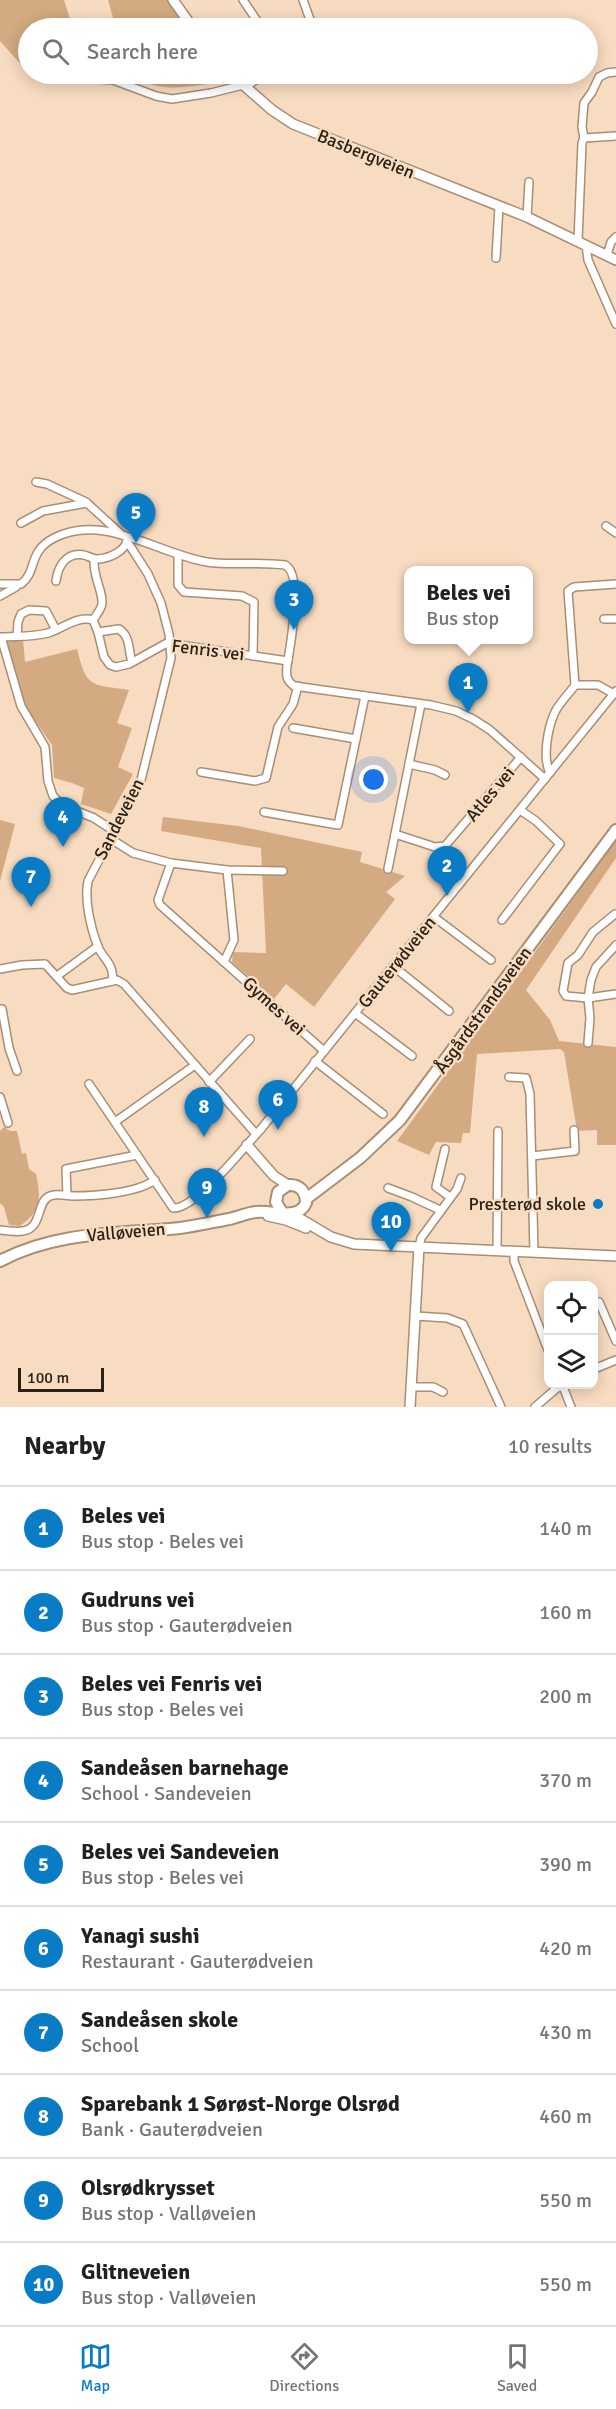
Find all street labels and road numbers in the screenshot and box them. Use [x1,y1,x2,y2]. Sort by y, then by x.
street label: Basbergveien [314,125,418,183]
street label: Fenris vei [170,635,246,665]
street label: Atles vei [461,762,519,826]
street label: Sandeveien [89,775,149,863]
street label: Gauterødveien [353,912,441,1012]
street label: Åsgårdstrandsveien [430,942,536,1078]
street label: Gymes vei [238,972,310,1040]
street label: Valløveien [86,1218,166,1246]

